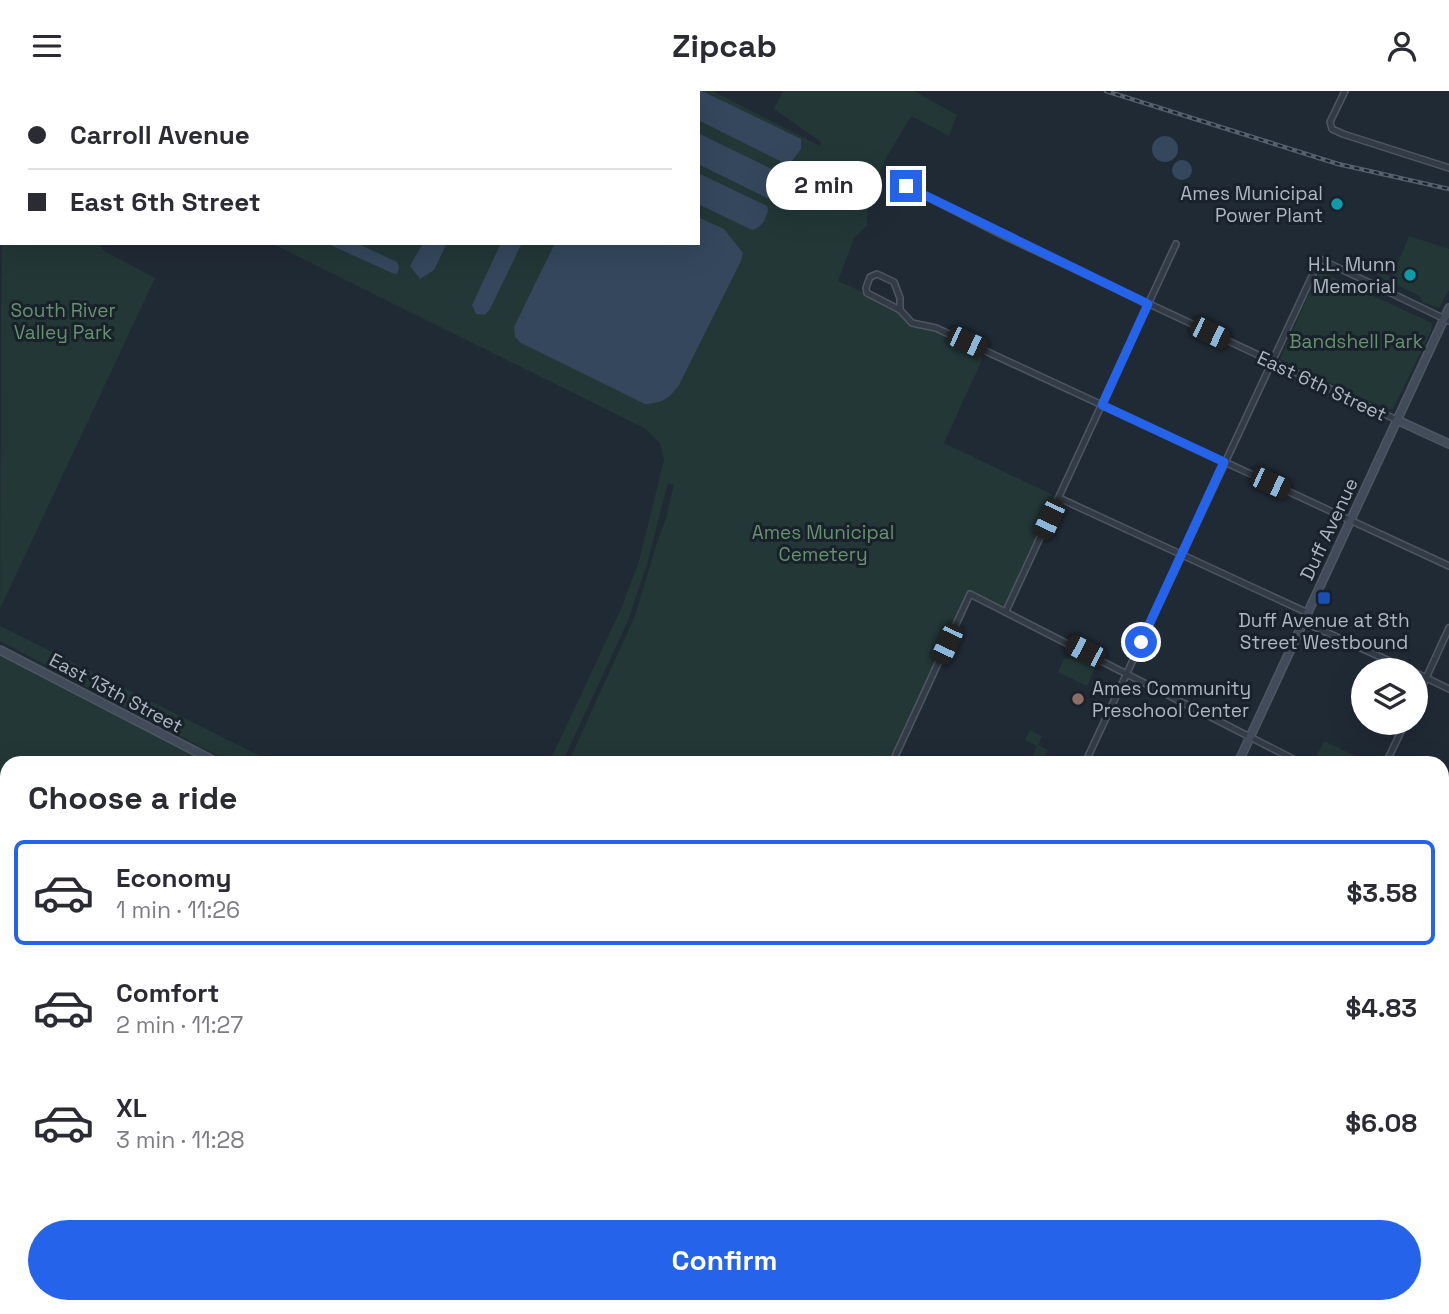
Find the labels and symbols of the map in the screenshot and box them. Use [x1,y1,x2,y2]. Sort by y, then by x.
callout: 2 min [766,161,881,210]
route end [890,170,922,202]
place label: Ames Municipal Power Plant [1180,181,1323,228]
marker: Ames Municipal Power Plant [1329,196,1345,212]
place label: H.L. Munn Memorial [1308,252,1396,299]
marker: H.L. Munn Memorial [1402,267,1418,283]
park label: South River Valley Park [10,298,116,345]
car [1187,314,1234,352]
car [944,324,991,360]
park label: Bandshell Park [1289,329,1423,354]
street label: East 6th Street [1253,345,1391,427]
car [1247,465,1294,501]
street label: Duff Avenue [1294,474,1364,584]
car [1031,496,1068,542]
park label: Ames Municipal Cemetery [752,520,894,567]
marker: Duff Avenue at 8th Street Westbound [1316,590,1332,606]
place label: Duff Avenue at 8th Street Westbound [1238,608,1410,655]
car [929,621,966,667]
route start [1125,626,1157,658]
car [1062,632,1109,670]
street label: East 13th Street [45,647,187,739]
place label: Ames Community Preschool Center [1092,676,1251,723]
marker: Ames Community Preschool Center [1070,691,1086,707]

